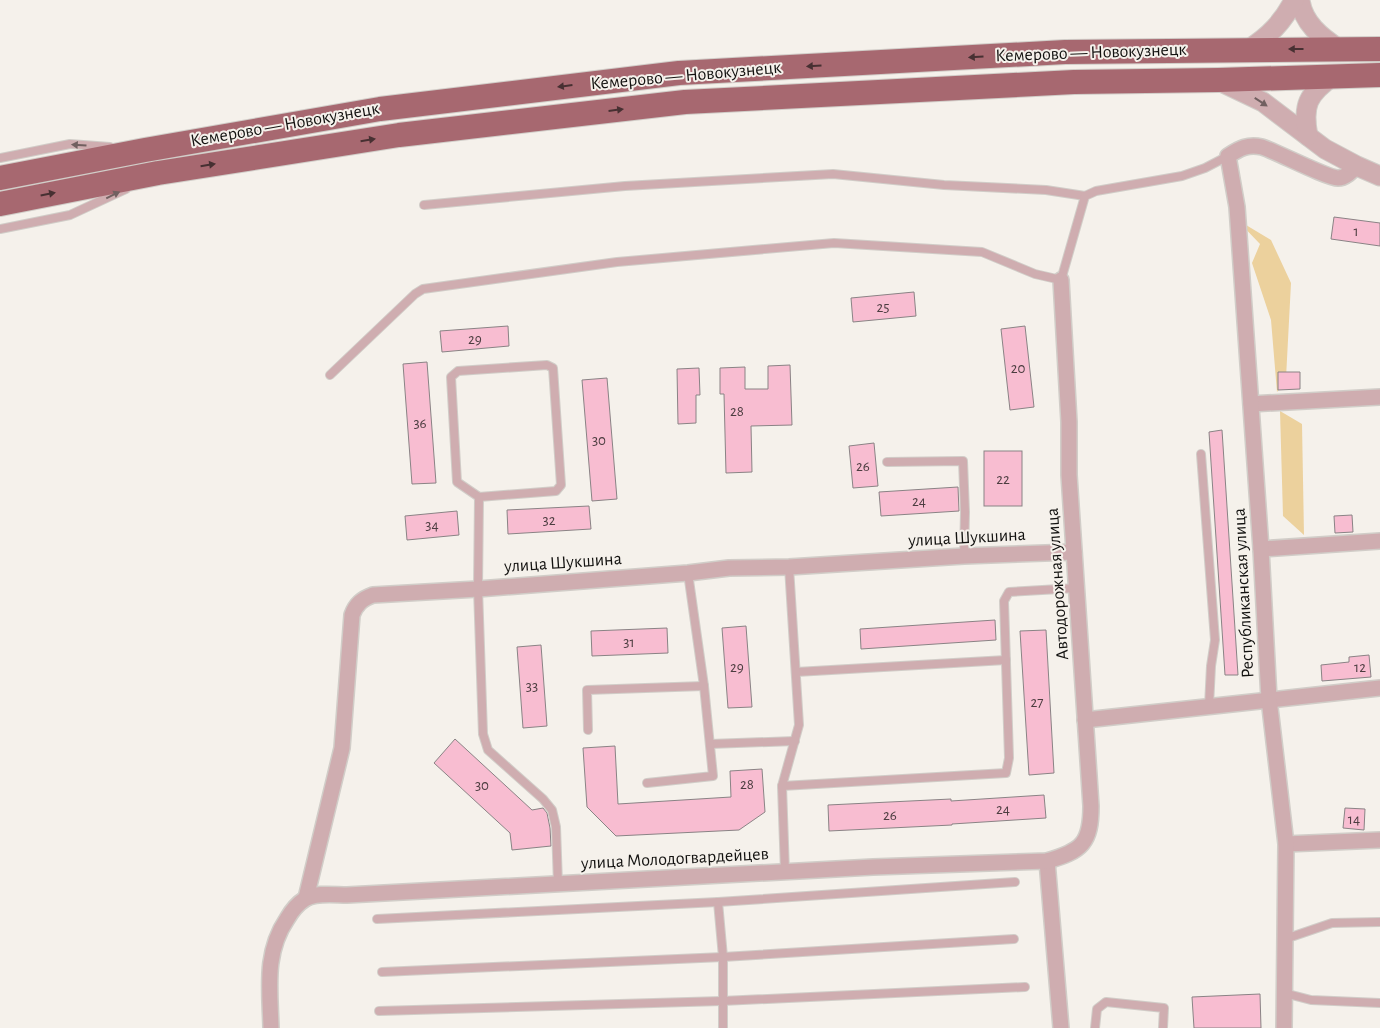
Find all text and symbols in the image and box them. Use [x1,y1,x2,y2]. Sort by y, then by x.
street label: Кемерово — Новокузнецк [995,41,1188,65]
one-way arrow [1288,45,1304,53]
one-way arrow [968,53,984,61]
street label: Кемерово — Новокузнецк [590,59,783,93]
one-way arrow [806,62,822,70]
one-way arrow [557,83,573,91]
one-way arrow [1255,97,1268,106]
street label: Кемерово — Новокузнецк [189,99,382,150]
one-way arrow [609,106,625,114]
one-way arrow [361,136,377,144]
one-way arrow [70,141,86,149]
one-way arrow [200,161,216,169]
one-way arrow [40,190,56,198]
one-way arrow [106,191,120,199]
house number: 1 [1353,224,1359,239]
house number: 25 [876,300,890,315]
house number: 29 [468,332,482,347]
house number: 20 [1011,361,1025,376]
house number: 28 [730,404,744,419]
house number: 36 [413,416,427,431]
house number: 30 [592,433,606,448]
house number: 26 [856,459,870,474]
house number: 22 [996,472,1010,487]
house number: 24 [912,494,926,509]
street label: Автодорожная улица [1044,507,1072,661]
street label: Республиканская улица [1230,507,1257,679]
house number: 32 [542,513,556,528]
house number: 34 [425,518,439,533]
street label: улица Шукшина [907,526,1026,550]
street label: улица Шукшина [503,550,622,576]
house number: 31 [623,635,635,650]
house number: 29 [730,660,744,675]
house number: 12 [1354,660,1366,675]
house number: 33 [526,679,538,694]
house number: 27 [1030,695,1044,710]
house number: 28 [740,777,754,792]
house number: 30 [475,778,489,793]
house number: 24 [996,802,1010,817]
house number: 26 [883,808,897,823]
house number: 14 [1348,812,1360,827]
street label: улица Молодогвардейцев [580,845,769,873]

